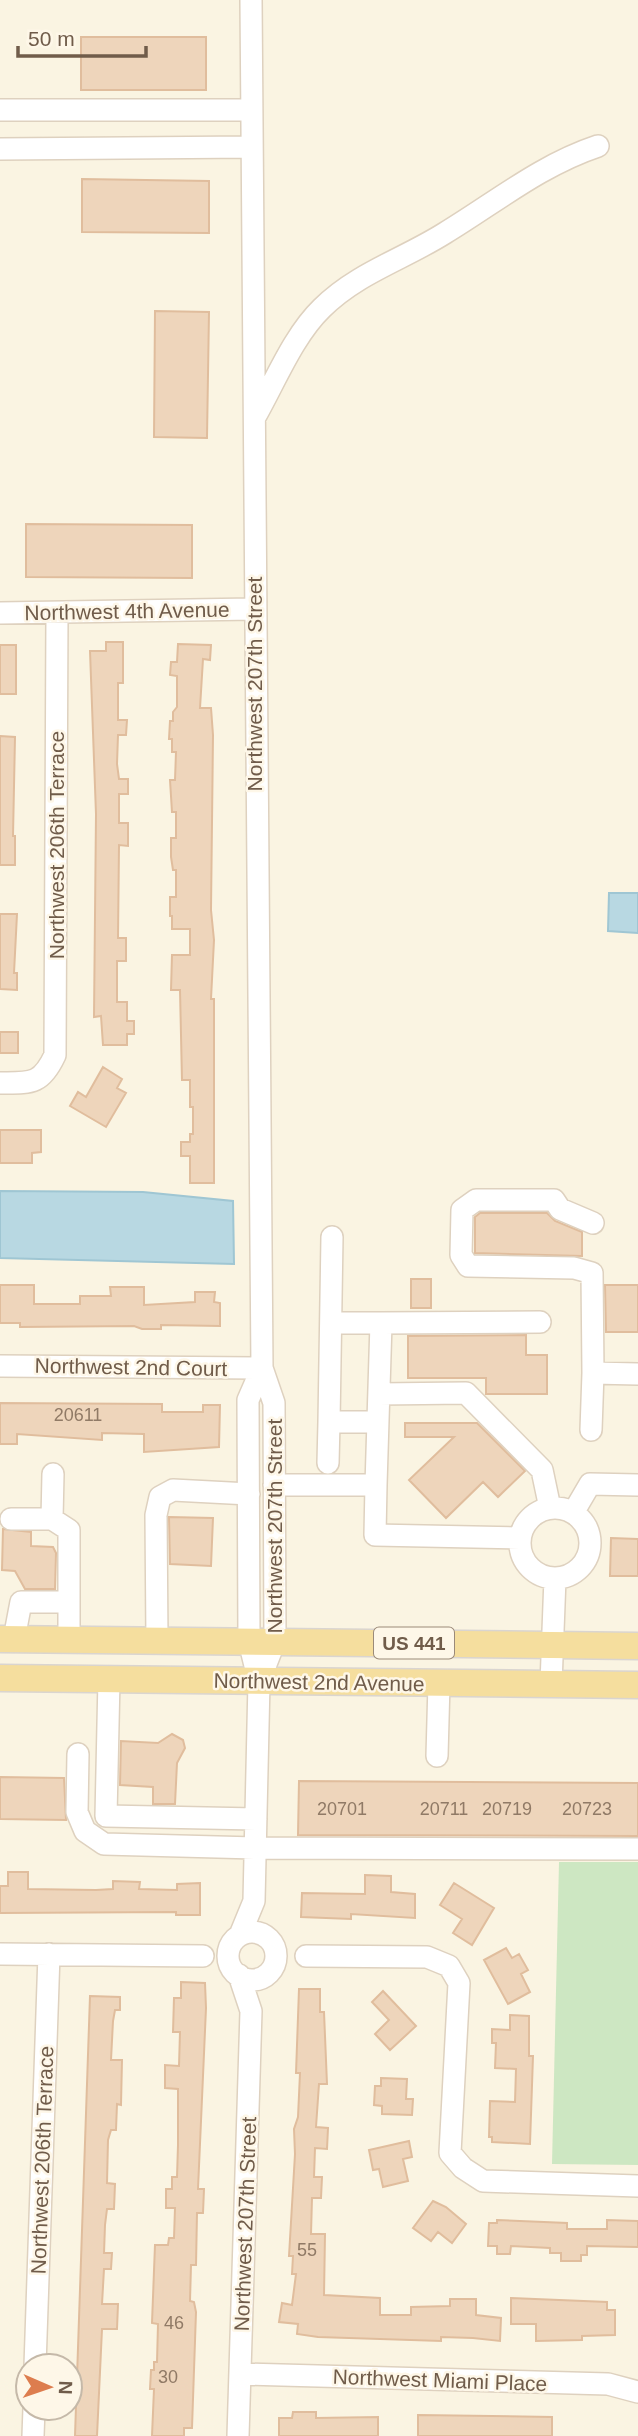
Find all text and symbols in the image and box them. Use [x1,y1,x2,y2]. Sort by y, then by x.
scale bar [18,14,145,58]
text: 50 m [28,27,75,50]
street label: Northwest 207th Street [243,576,266,791]
street label: Northwest 4th Avenue [24,598,230,624]
street label: Northwest 206th Terrace [45,731,68,959]
street label: Northwest 2nd Court [35,1354,228,1380]
house number: 20611 [54,1405,102,1425]
street label: Northwest 207th Street [263,1418,286,1633]
road number: US 441 [374,1628,454,1658]
street label: Northwest 2nd Avenue [213,1669,425,1695]
house number: 20701 [317,1799,367,1819]
house number: 20711 [420,1799,468,1819]
house number: 20719 [482,1799,532,1819]
house number: 20723 [562,1799,612,1819]
street label: Northwest 206th Terrace [27,2045,57,2275]
street label: Northwest 207th Street [230,2116,260,2332]
house number: 55 [297,2240,317,2260]
house number: 46 [164,2313,184,2333]
north arrow [14,2352,84,2422]
street label: Northwest Miami Place [332,2365,548,2395]
house number: 30 [158,2367,178,2387]
text: N [55,2380,76,2395]

